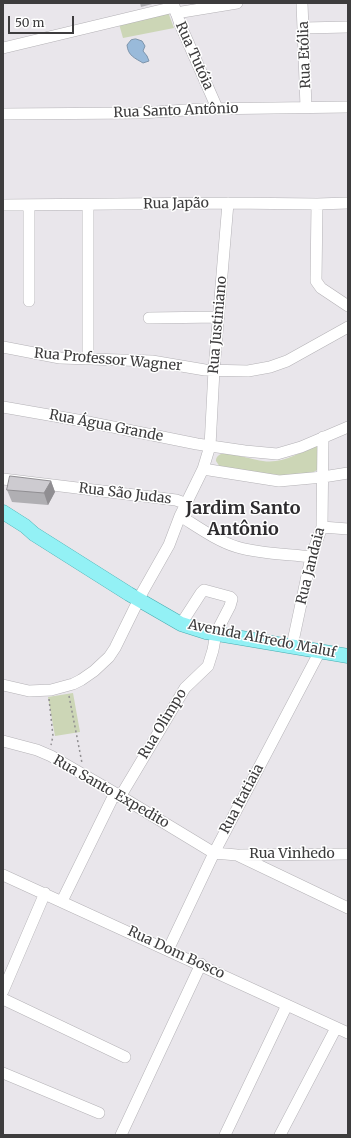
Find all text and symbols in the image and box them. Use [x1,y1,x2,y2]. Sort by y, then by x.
scale bar [10,8,76,34]
text: 50 m [15,15,44,30]
street label: Rua Tutóia [172,19,216,93]
street label: Rua Etólia [295,21,315,89]
street label: Rua Santo Antônio [113,100,239,122]
street label: Rua Japão [143,195,209,213]
street label: Rua Justiniano [205,275,231,375]
street label: Rua Professor Wagner [33,345,183,375]
street label: Rua Água Grande [48,407,164,445]
street label: Rua São Judas [78,480,172,508]
district label: Jardim Santo Antônio [186,498,300,540]
street label: Rua Jandaia [293,526,329,606]
street label: Avenida Alfredo Maluf [187,616,337,662]
street label: Rua Olimpo [136,686,190,762]
street label: Rua Santo Expedito [50,752,172,832]
street label: Rua Itatiaia [217,761,267,837]
street label: Rua Vinhedo [249,846,335,862]
street label: Rua Dom Bosco [125,923,227,983]

